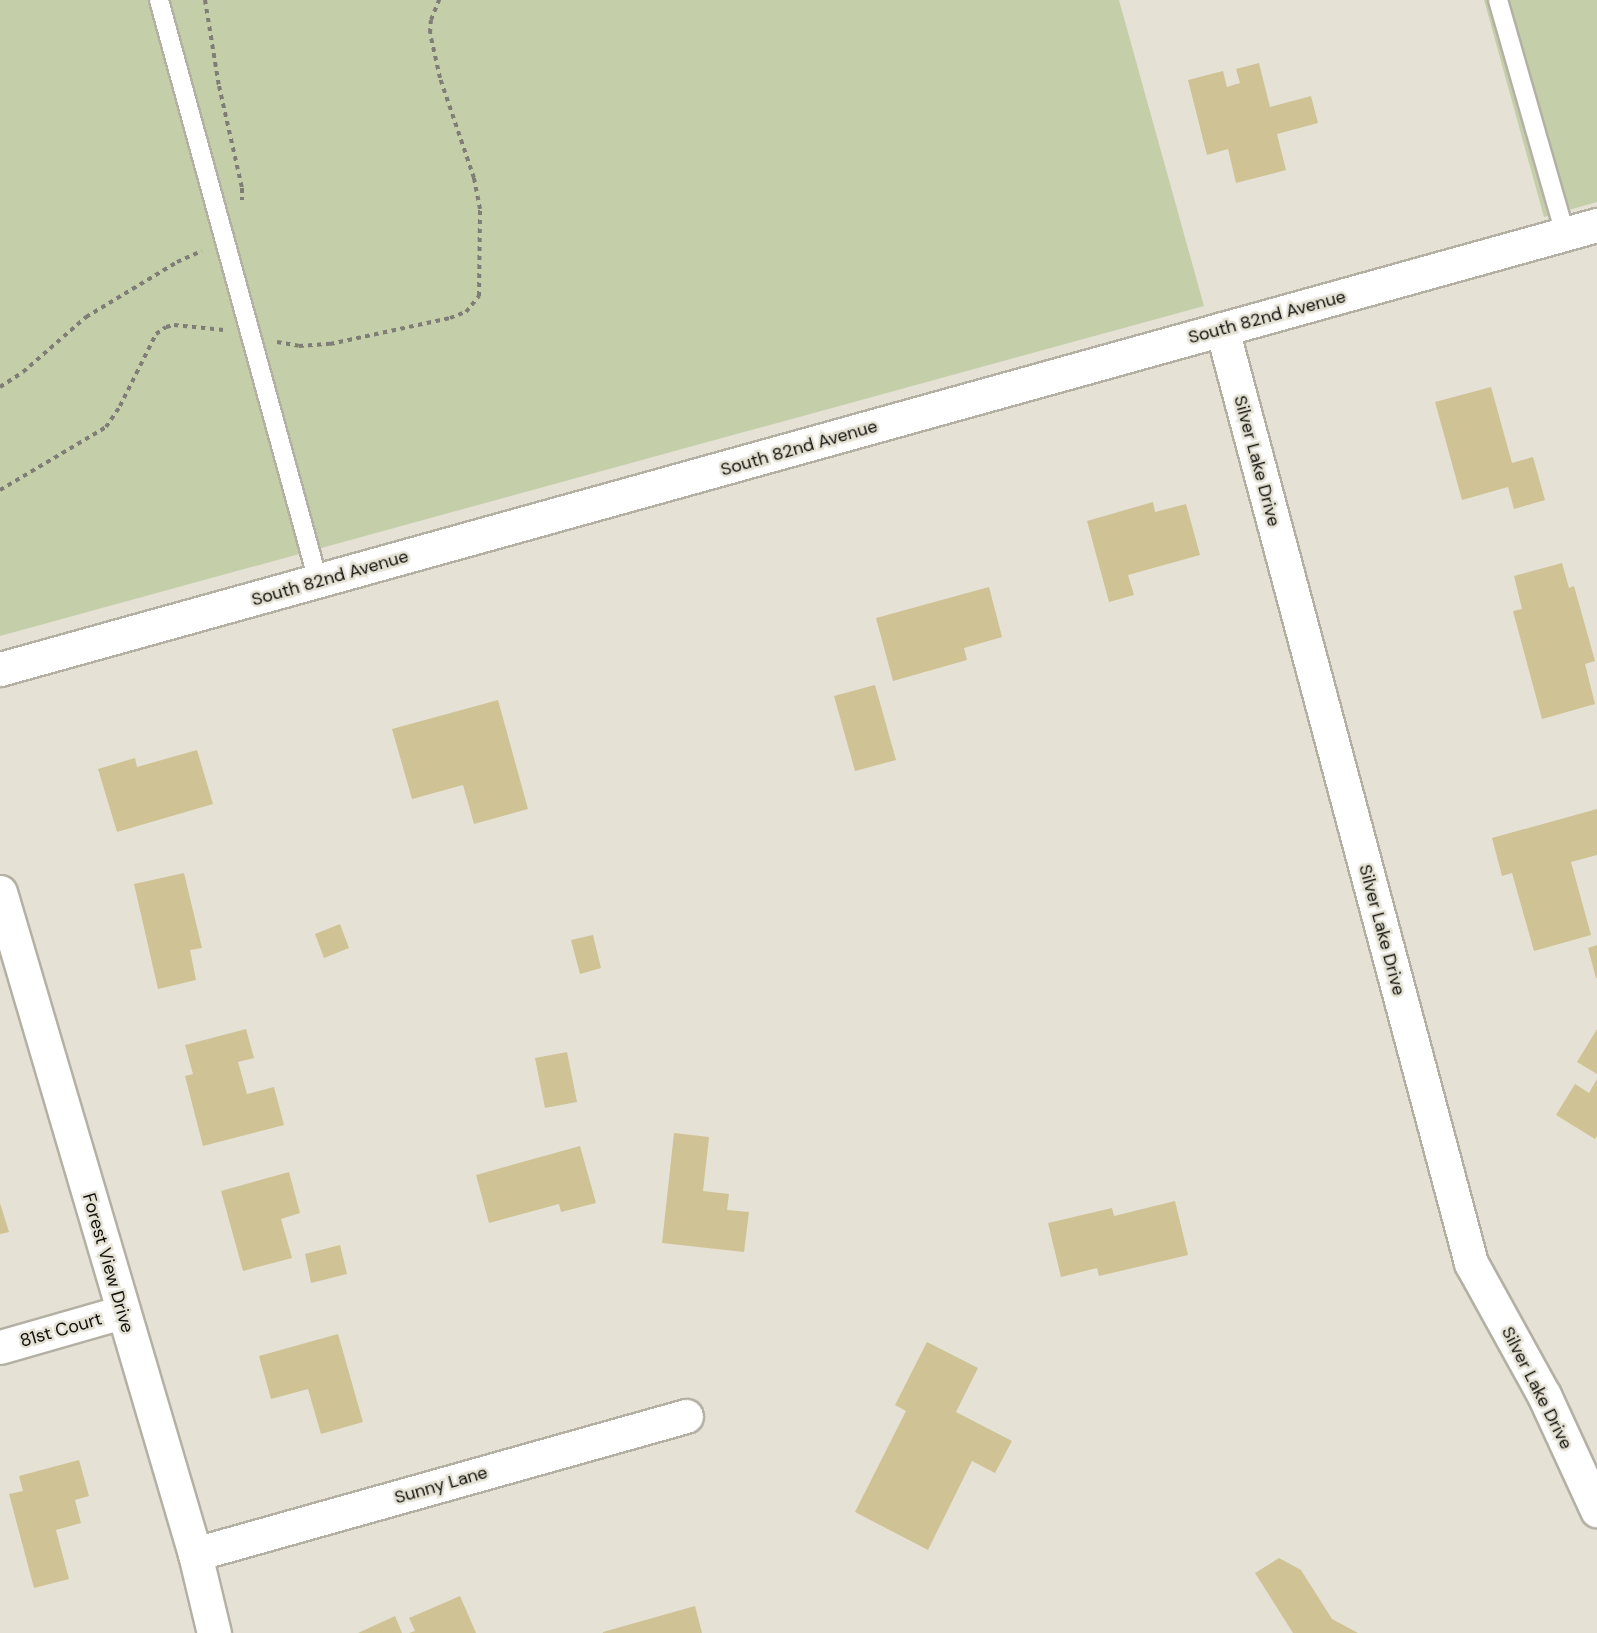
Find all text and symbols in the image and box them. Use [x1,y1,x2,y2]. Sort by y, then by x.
street label: South 82nd Avenue [1186,286,1348,348]
street label: Silver Lake Drive [1229,393,1285,529]
street label: South 82nd Avenue [718,415,880,481]
street label: South 82nd Avenue [249,545,411,611]
street label: Silver Lake Drive [1354,862,1410,998]
street label: Forest View Drive [78,1191,138,1335]
street label: 81st Court [18,1308,104,1352]
street label: Silver Lake Drive [1497,1323,1577,1453]
street label: Sunny Lane [392,1461,490,1509]

